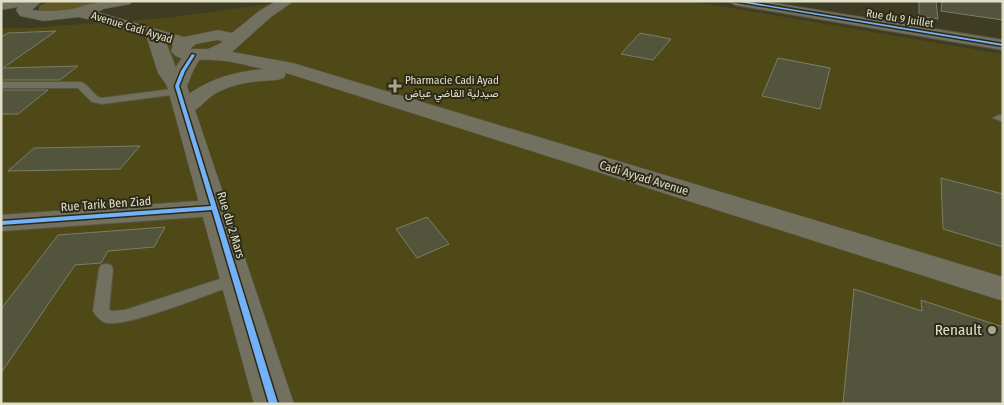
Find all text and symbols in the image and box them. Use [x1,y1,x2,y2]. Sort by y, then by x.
street label: Rue du 9 Juillet [865,7,935,30]
street label: Avenue Cadi Ayyad [90,9,174,46]
place label: Pharmacie Cadi Ayad صيدلية القاضي عياض [405,74,499,103]
marker: Pharmacie Cadi Ayad صيدلية القاضي عياض [389,80,401,92]
street label: Cadi Ayyad Avenue [598,158,690,198]
street label: Rue du 2 Mars [214,190,248,260]
street label: Rue Tarik Ben Ziad [60,194,152,214]
place label: Renault [935,321,982,339]
marker: Renault [986,324,998,336]

